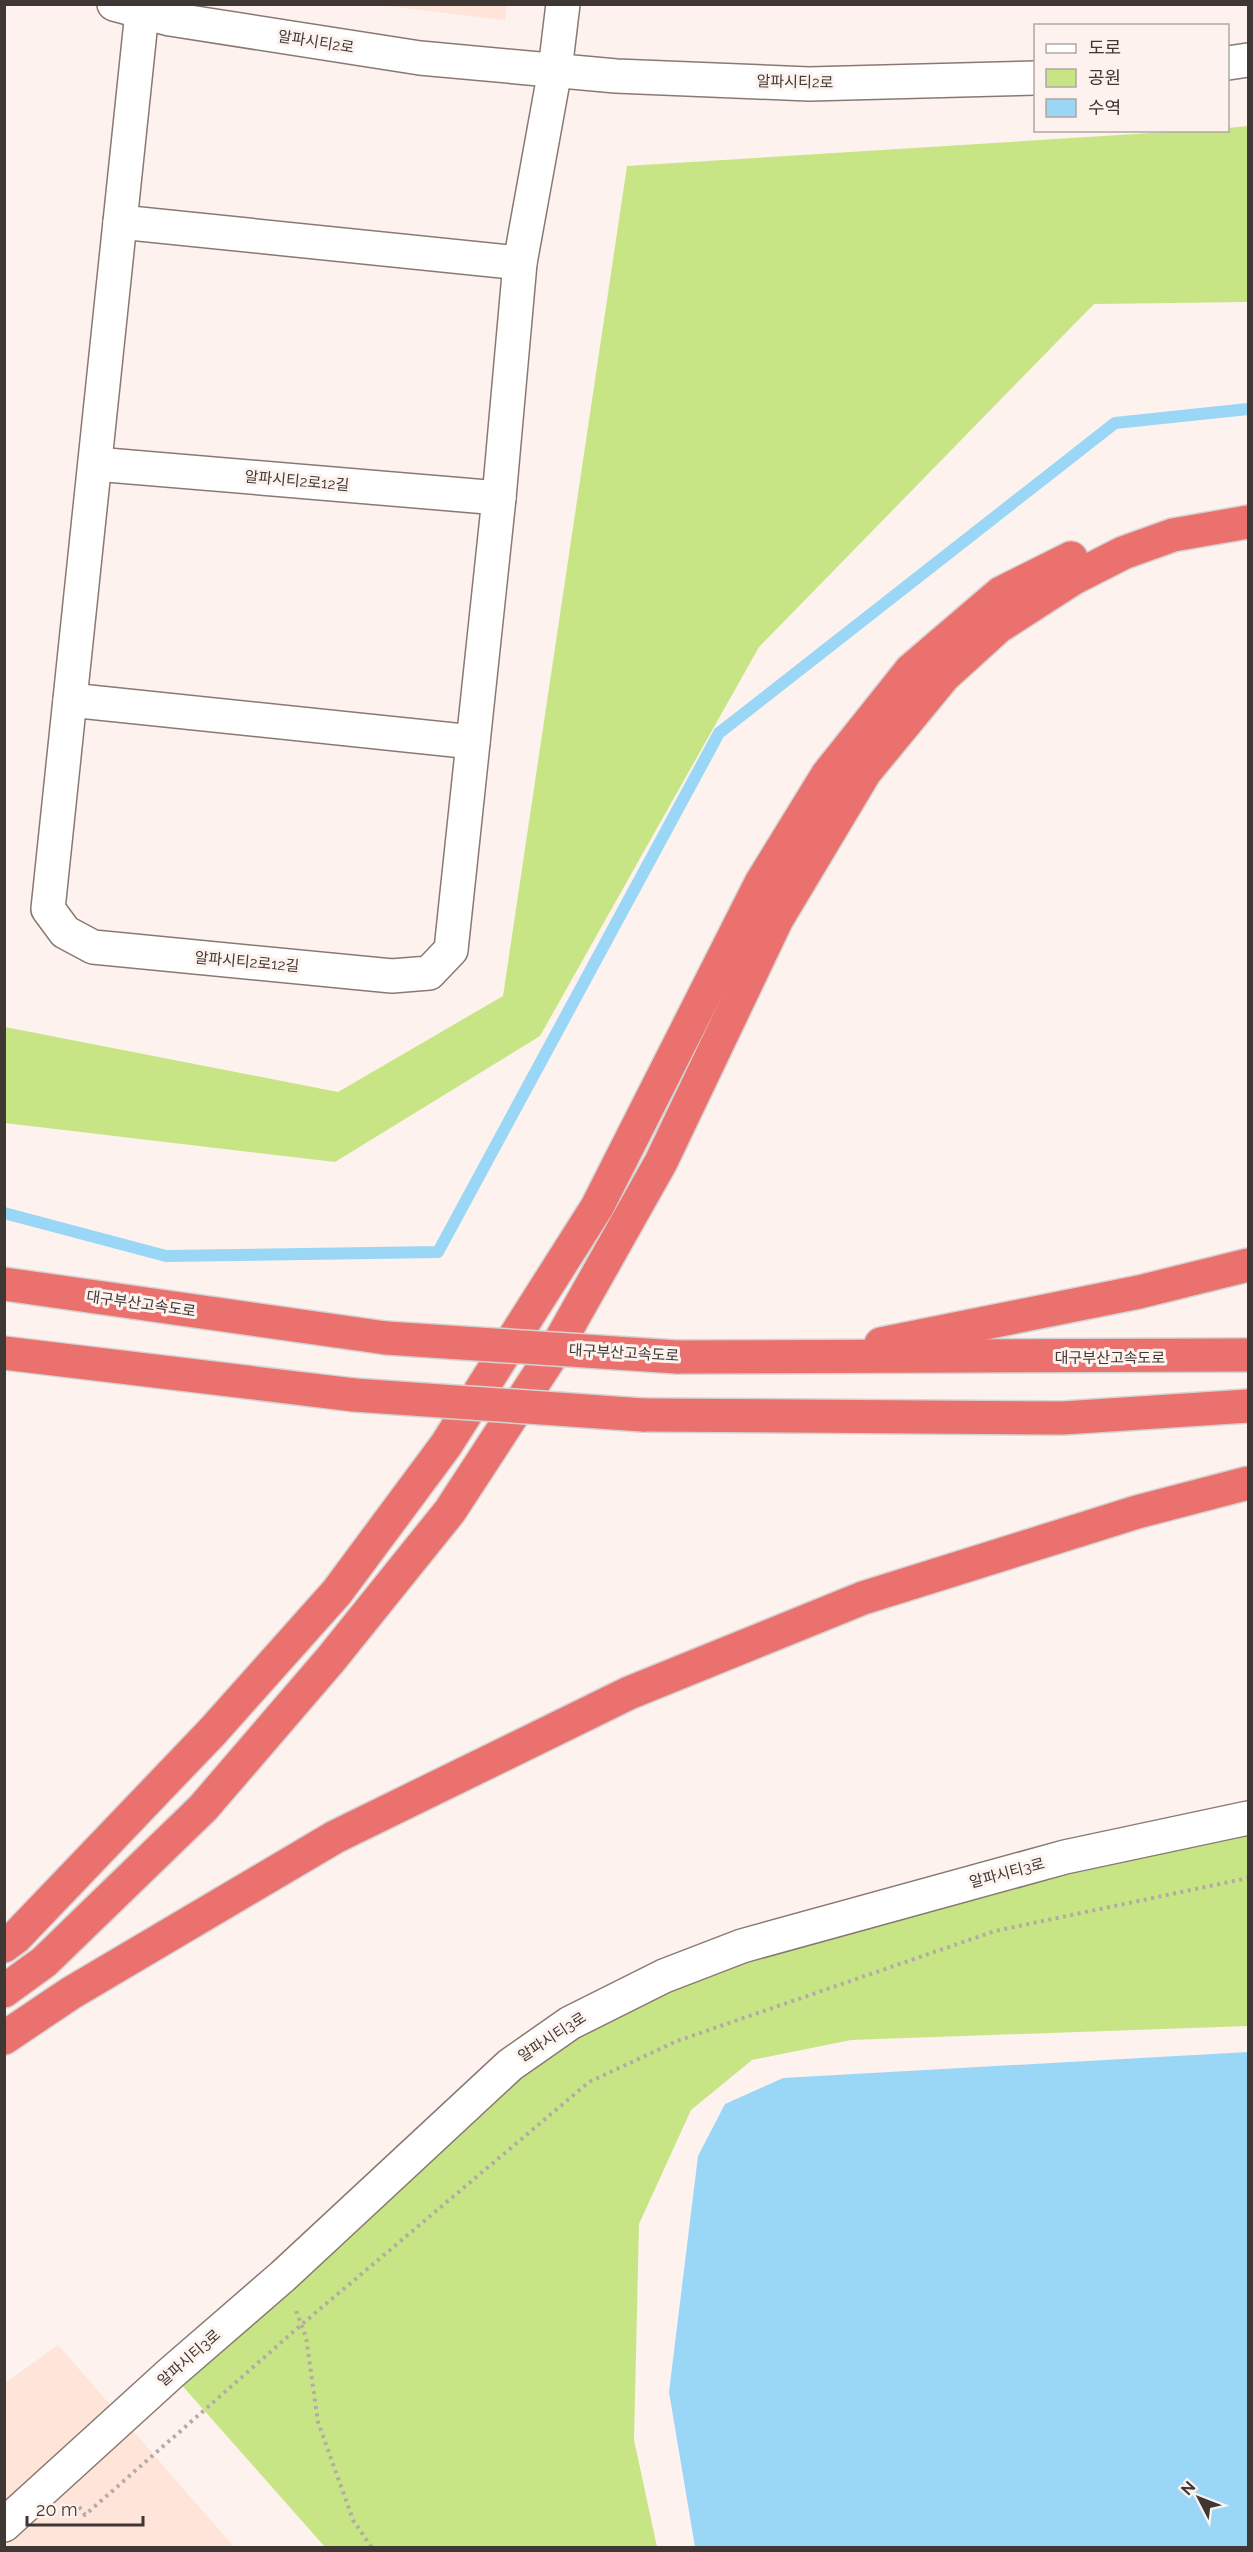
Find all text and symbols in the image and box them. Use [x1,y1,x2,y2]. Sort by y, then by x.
legend [1034,24,1229,132]
street label: 알파시티2로 [277,27,355,57]
text: 도로 [1088,37,1121,58]
text: 공원 [1088,67,1121,88]
street label: 알파시티2로 [756,72,834,92]
text: 수역 [1088,97,1121,118]
street label: 알파시티2로12길 [244,467,350,495]
street label: 알파시티2로12길 [194,948,300,976]
street label: 대구부산고속도로 [85,1287,197,1321]
street label: 대구부산고속도로 [568,1341,680,1365]
street label: 대구부산고속도로 [1055,1349,1165,1367]
street label: 알파시티3로 [967,1854,1047,1892]
street label: 알파시티3로 [515,2008,589,2066]
street label: 알파시티3로 [154,2326,224,2390]
north arrow [1169,2468,1229,2528]
text: N [1177,2477,1199,2499]
scale bar [27,2489,142,2527]
text: 20 m [36,2499,78,2520]

